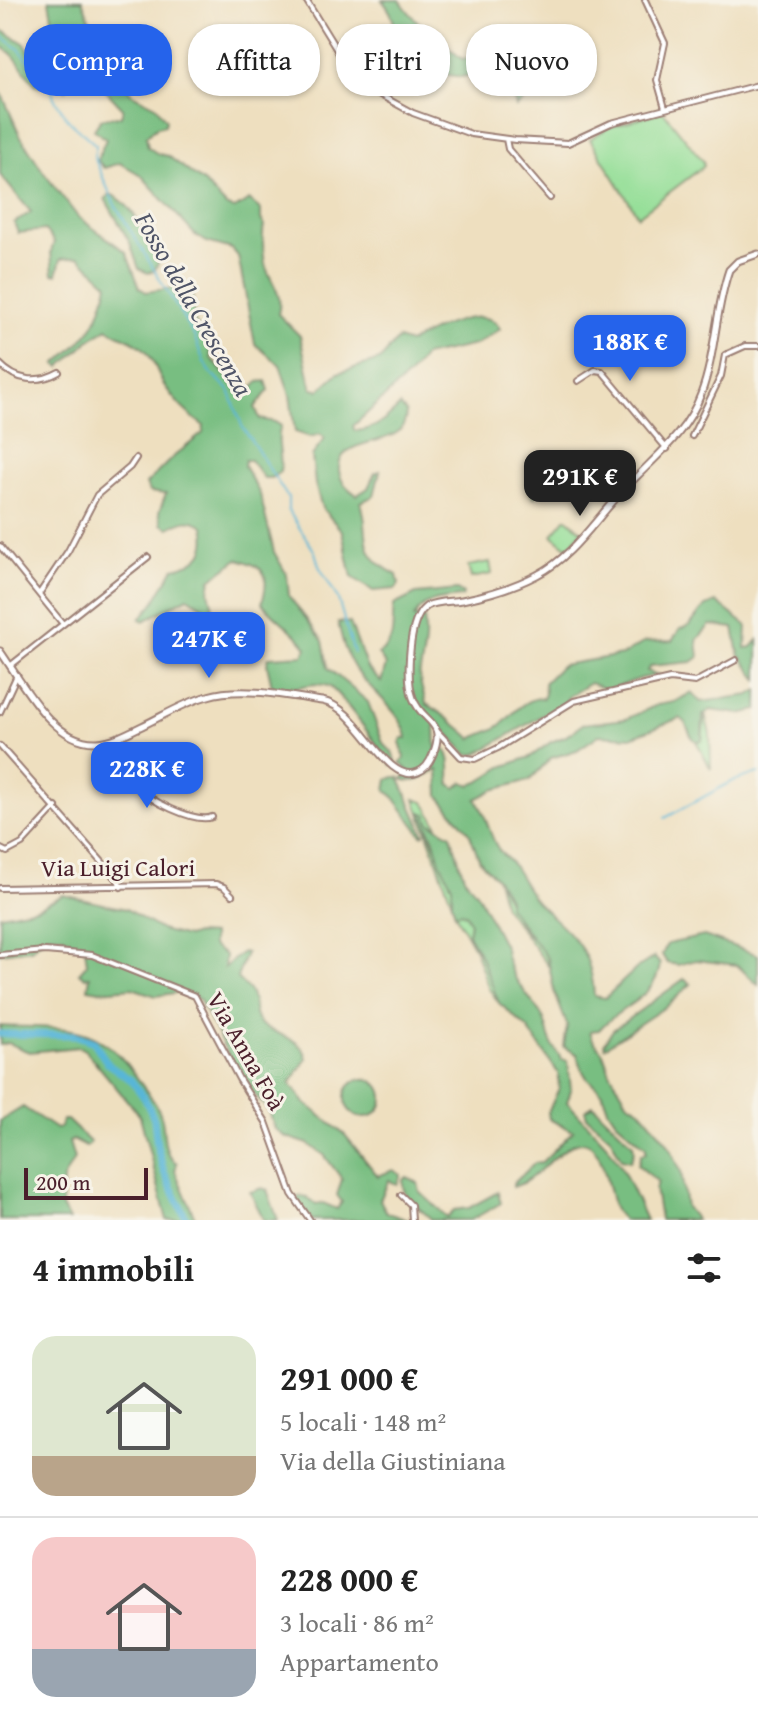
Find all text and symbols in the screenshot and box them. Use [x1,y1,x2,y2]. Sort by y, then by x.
chip: Compra [24,24,172,96]
chip: Affitta [188,24,320,96]
chip: Filtri [336,24,450,96]
chip: Nuovo [466,24,597,96]
water label: Fosso della Crescenza [125,203,263,403]
pin: 188K € [565,315,695,383]
text: 188K € [592,321,668,360]
pin: 291K € [515,450,645,518]
text: 291K € [542,456,618,495]
pin: 247K € [144,612,274,680]
text: 247K € [171,618,247,657]
pin: 228K € [82,742,212,810]
text: 228K € [109,748,185,787]
street label: Via Luigi Calori [41,850,195,885]
street label: Via Anna Foà [198,985,295,1117]
scale bar [24,1164,148,1200]
text: 200 m [36,1166,91,1198]
text: 4 immobili [32,1244,194,1293]
icon: filters [682,1246,726,1290]
text: 291 000 € [280,1353,418,1402]
icon: home [96,1368,192,1464]
text: 5 locali · 148 m² [280,1402,446,1441]
text: Via della Giustiniana [280,1441,506,1480]
text: 228 000 € [280,1554,418,1603]
icon: home [96,1569,192,1665]
text: 3 locali · 86 m² [280,1603,434,1642]
text: Appartamento [280,1642,439,1681]

